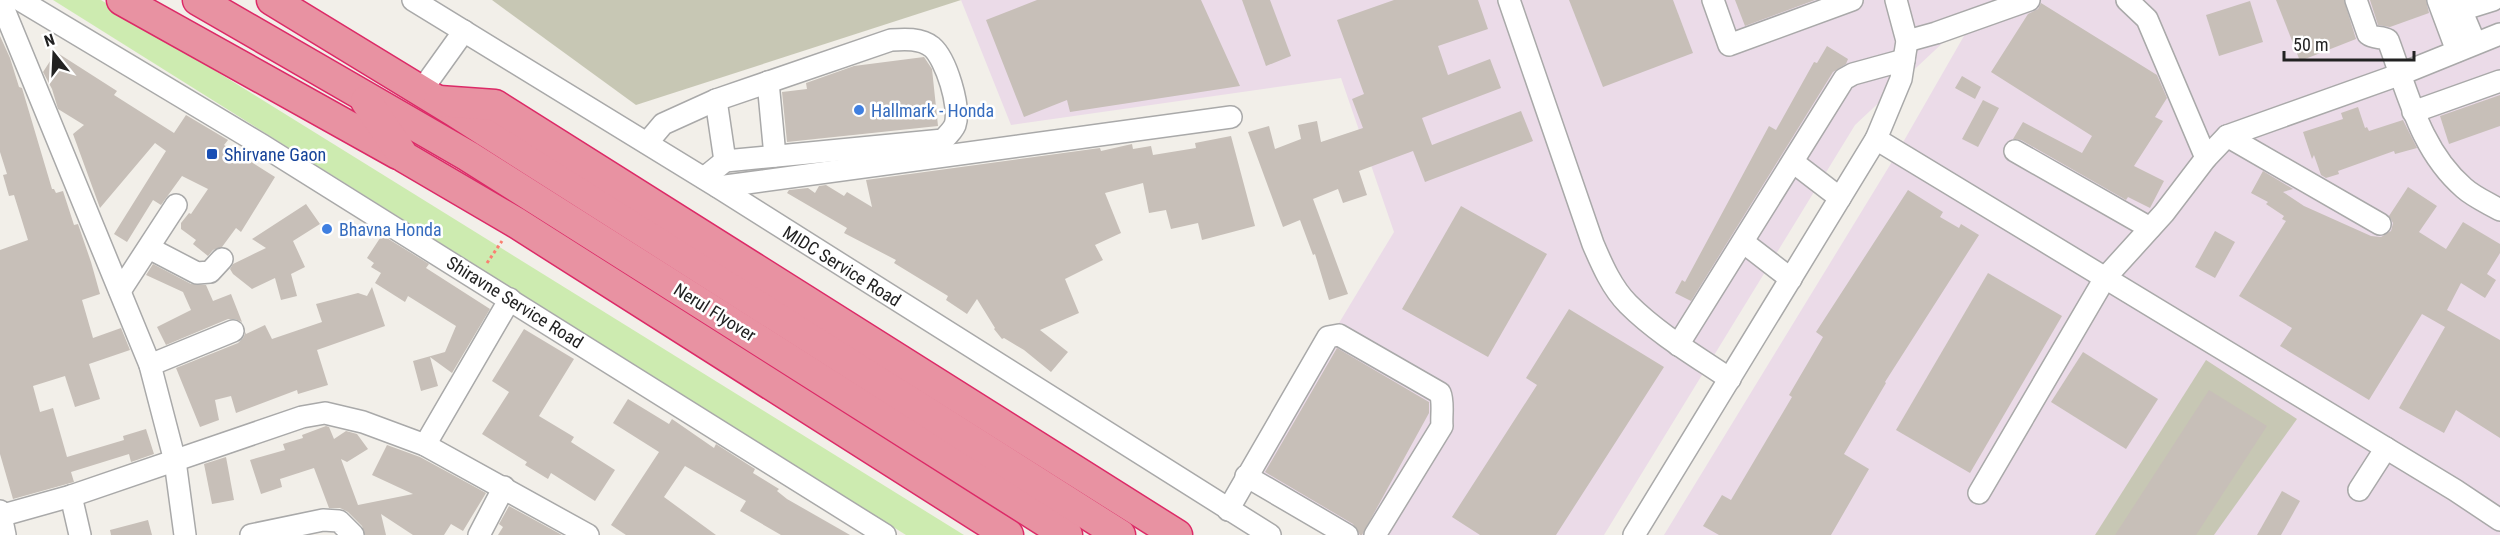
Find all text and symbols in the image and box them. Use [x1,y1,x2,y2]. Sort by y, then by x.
north arrow [24,24,84,84]
scale bar [2284,24,2414,62]
text: N [42,30,57,51]
text: 50 m [2293,34,2328,55]
place label: Hallmark - Honda [871,100,994,121]
marker: Hallmark - Honda [852,103,866,117]
place label: Shirvane Gaon [224,144,326,165]
marker: Shirvane Gaon [205,147,219,161]
place label: Bhavna Honda [339,219,442,240]
street label: MIDC Service Road [779,221,905,311]
marker: Bhavna Honda [320,222,334,236]
street label: Shiravne Service Road [443,251,587,353]
street label: Nerul Flyover [670,279,760,346]

